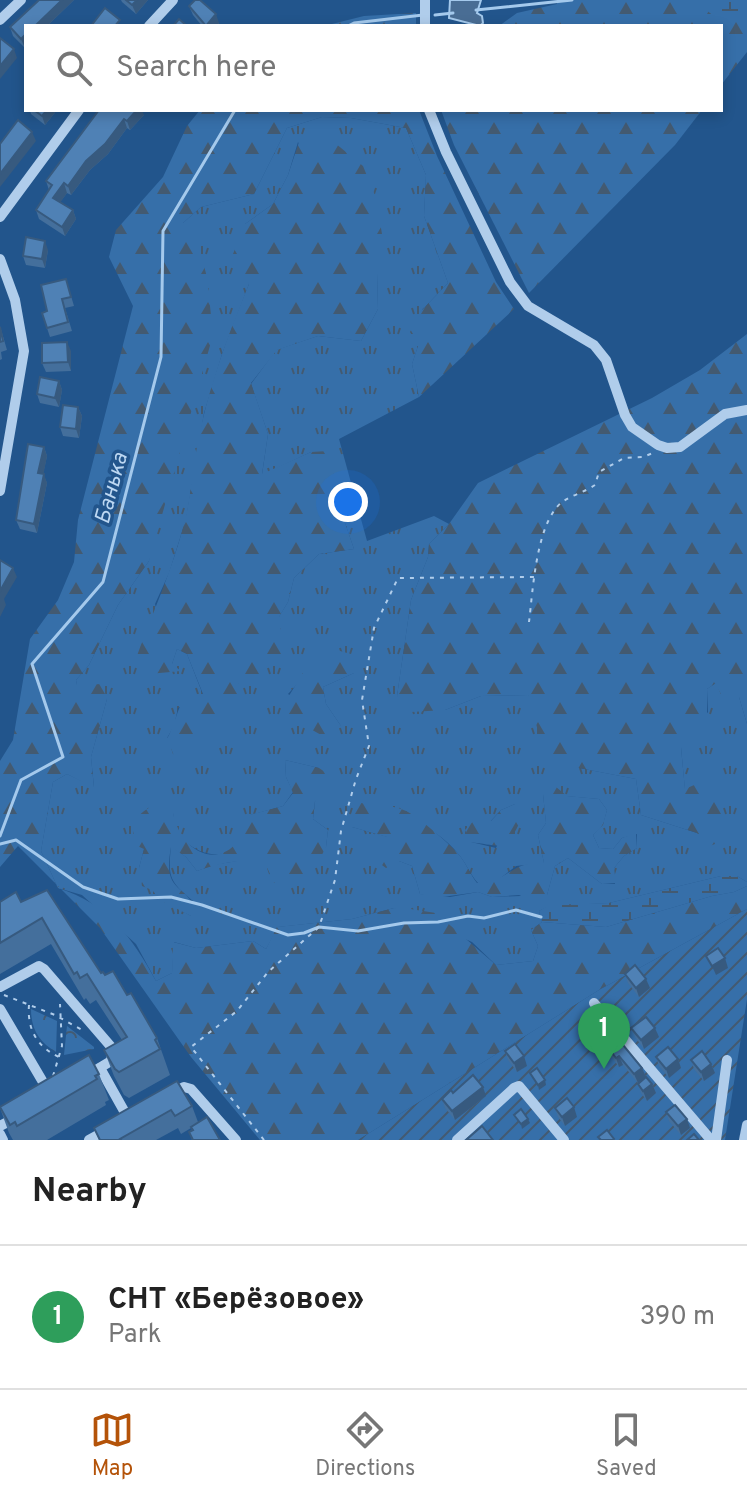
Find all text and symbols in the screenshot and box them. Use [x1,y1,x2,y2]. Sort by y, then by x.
search box [24,24,723,112]
icon: search [52,46,96,90]
text: Search here [116,50,276,87]
water label: Банька [90,449,135,527]
your location [328,482,368,522]
pin: 1 [578,1003,630,1069]
text: Nearby [32,1171,147,1214]
text: СНТ «Берёзовое» [108,1282,364,1319]
text: 1 [53,1301,63,1334]
text: 390 m [640,1301,715,1334]
text: Park [108,1319,162,1352]
tab: Map [90,1408,134,1483]
tab: Directions [315,1408,415,1483]
tab: Saved [596,1408,657,1483]

